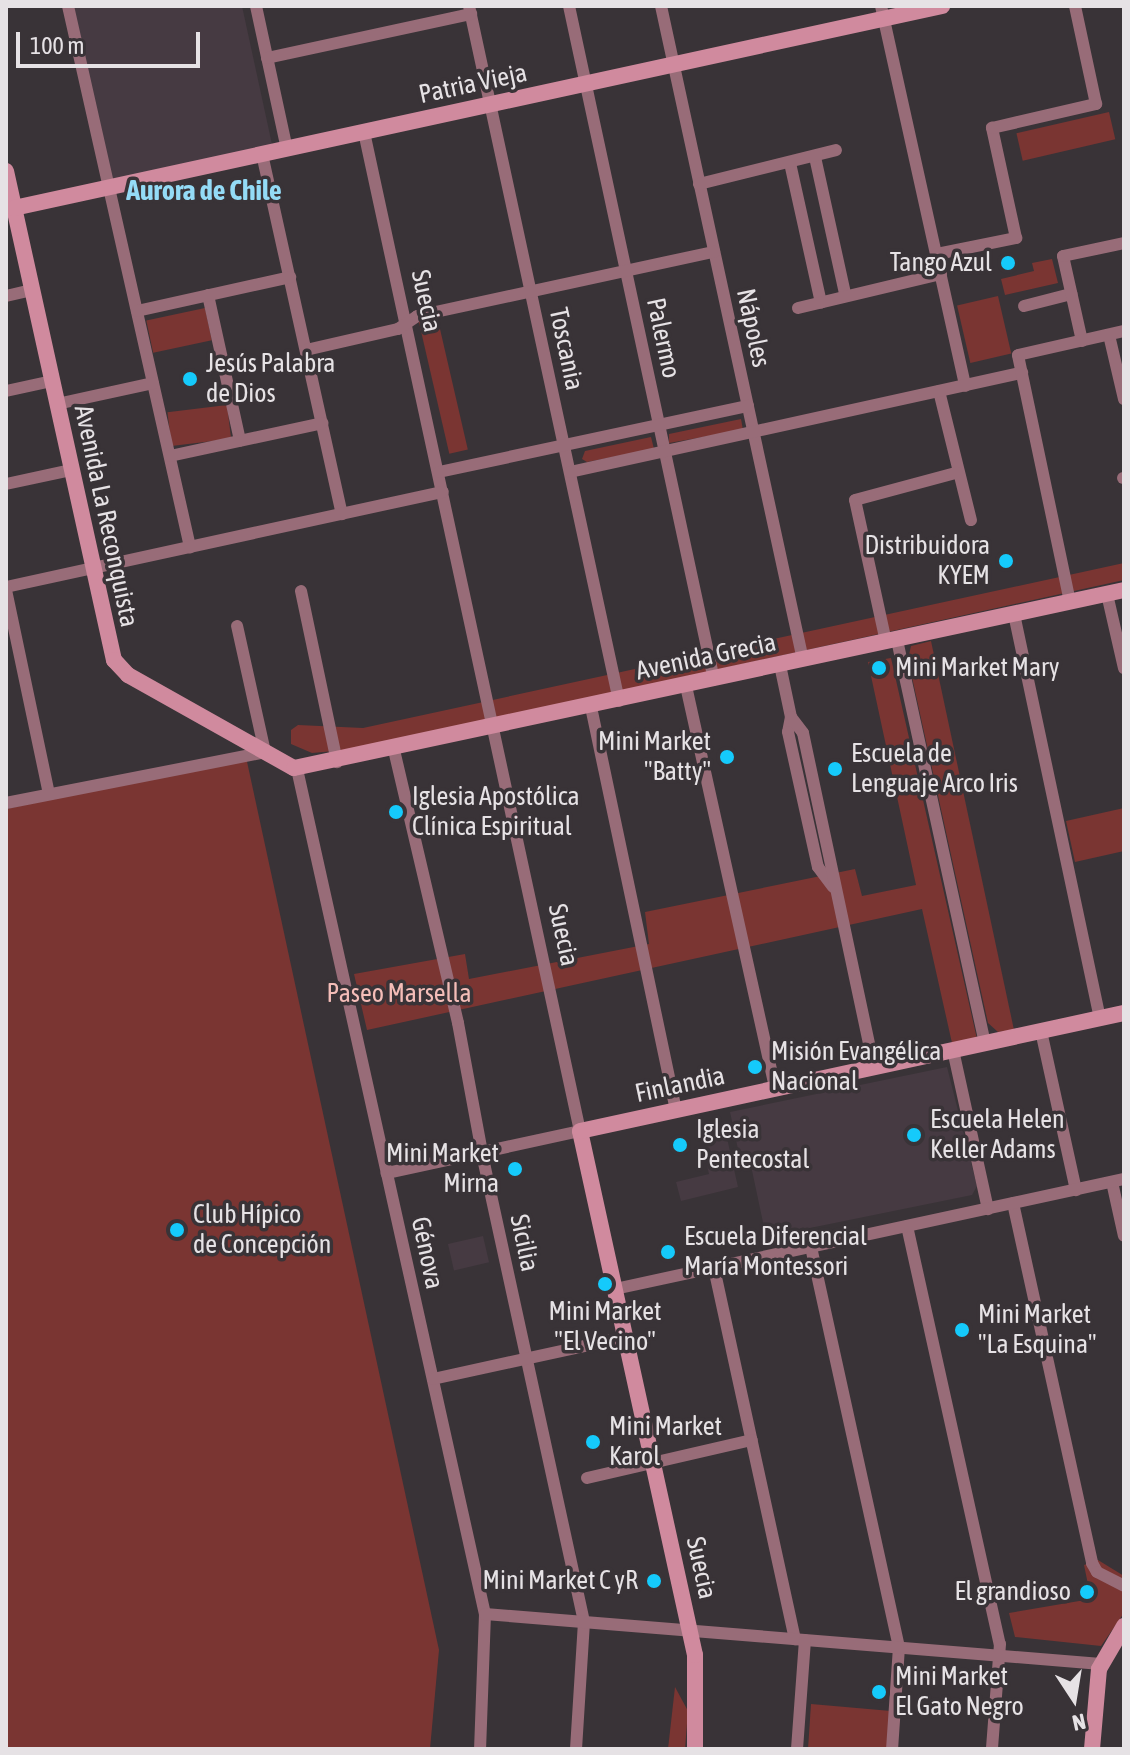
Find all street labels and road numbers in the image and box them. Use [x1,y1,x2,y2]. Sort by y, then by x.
street label: Patria Vieja [416,57,530,111]
street label: Suecia [404,267,448,335]
street label: Nápoles [729,286,777,370]
street label: Palermo [639,295,687,381]
street label: Toscania [542,305,590,393]
street label: Avenida La Reconquista [67,402,145,630]
street label: Avenida Grecia [633,627,779,687]
street label: Suecia [541,901,585,969]
street label: Finlandia [632,1060,728,1110]
street label: Sicilia [503,1212,545,1274]
street label: Génova [404,1214,450,1292]
street label: Suecia [679,1534,723,1602]

